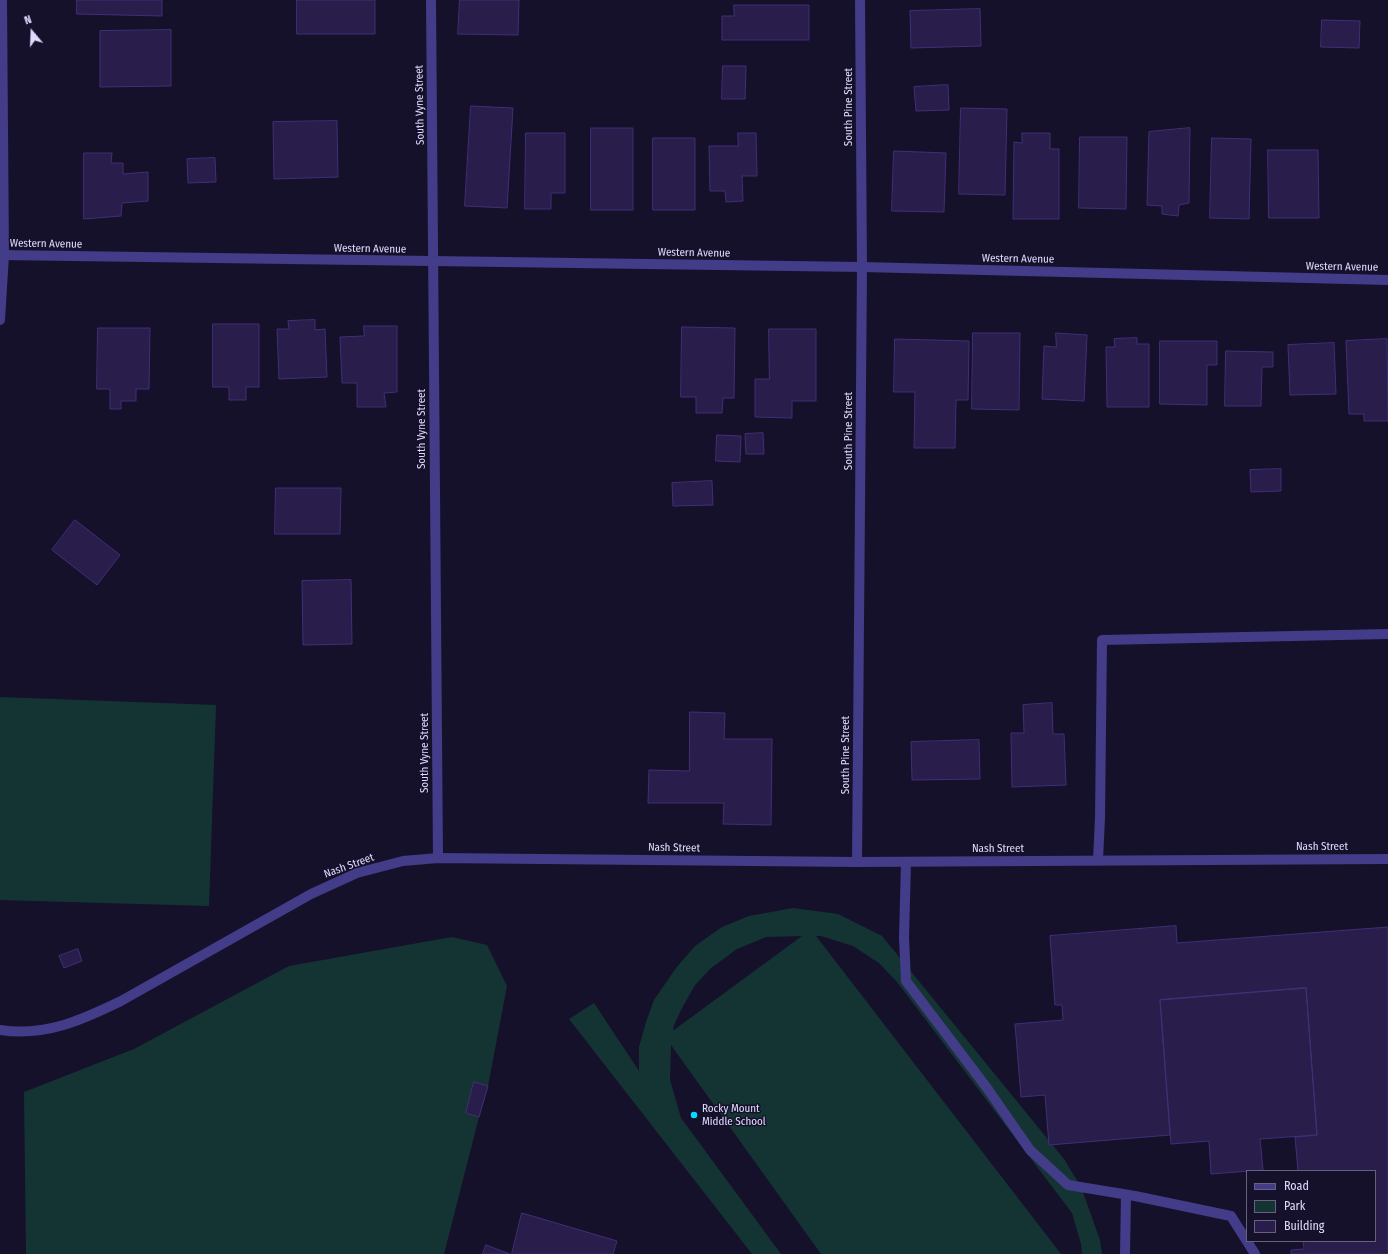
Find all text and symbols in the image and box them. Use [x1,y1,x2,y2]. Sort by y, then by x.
north arrow [12,12,52,52]
text: N [23,13,33,27]
street label: South Vyne Street [413,65,427,145]
street label: South Pine Street [842,68,856,146]
street label: Western Avenue [10,237,82,251]
street label: Western Avenue [334,242,406,256]
street label: Western Avenue [658,246,730,260]
street label: Western Avenue [982,252,1054,266]
street label: Western Avenue [1306,260,1378,274]
street label: South Vyne Street [415,389,429,469]
street label: South Pine Street [842,392,856,470]
street label: South Vyne Street [418,713,432,793]
street label: South Pine Street [839,716,853,794]
street label: Nash Street [1296,840,1348,854]
street label: Nash Street [648,841,700,855]
street label: Nash Street [972,842,1024,856]
street label: Nash Street [322,851,376,881]
place label: Rocky Mount Middle School [702,1102,766,1128]
marker: Rocky Mount Middle School [689,1110,699,1120]
legend [1246,1170,1376,1242]
text: Road [1284,1179,1309,1193]
text: Park [1284,1199,1305,1213]
text: Building [1284,1219,1324,1233]

